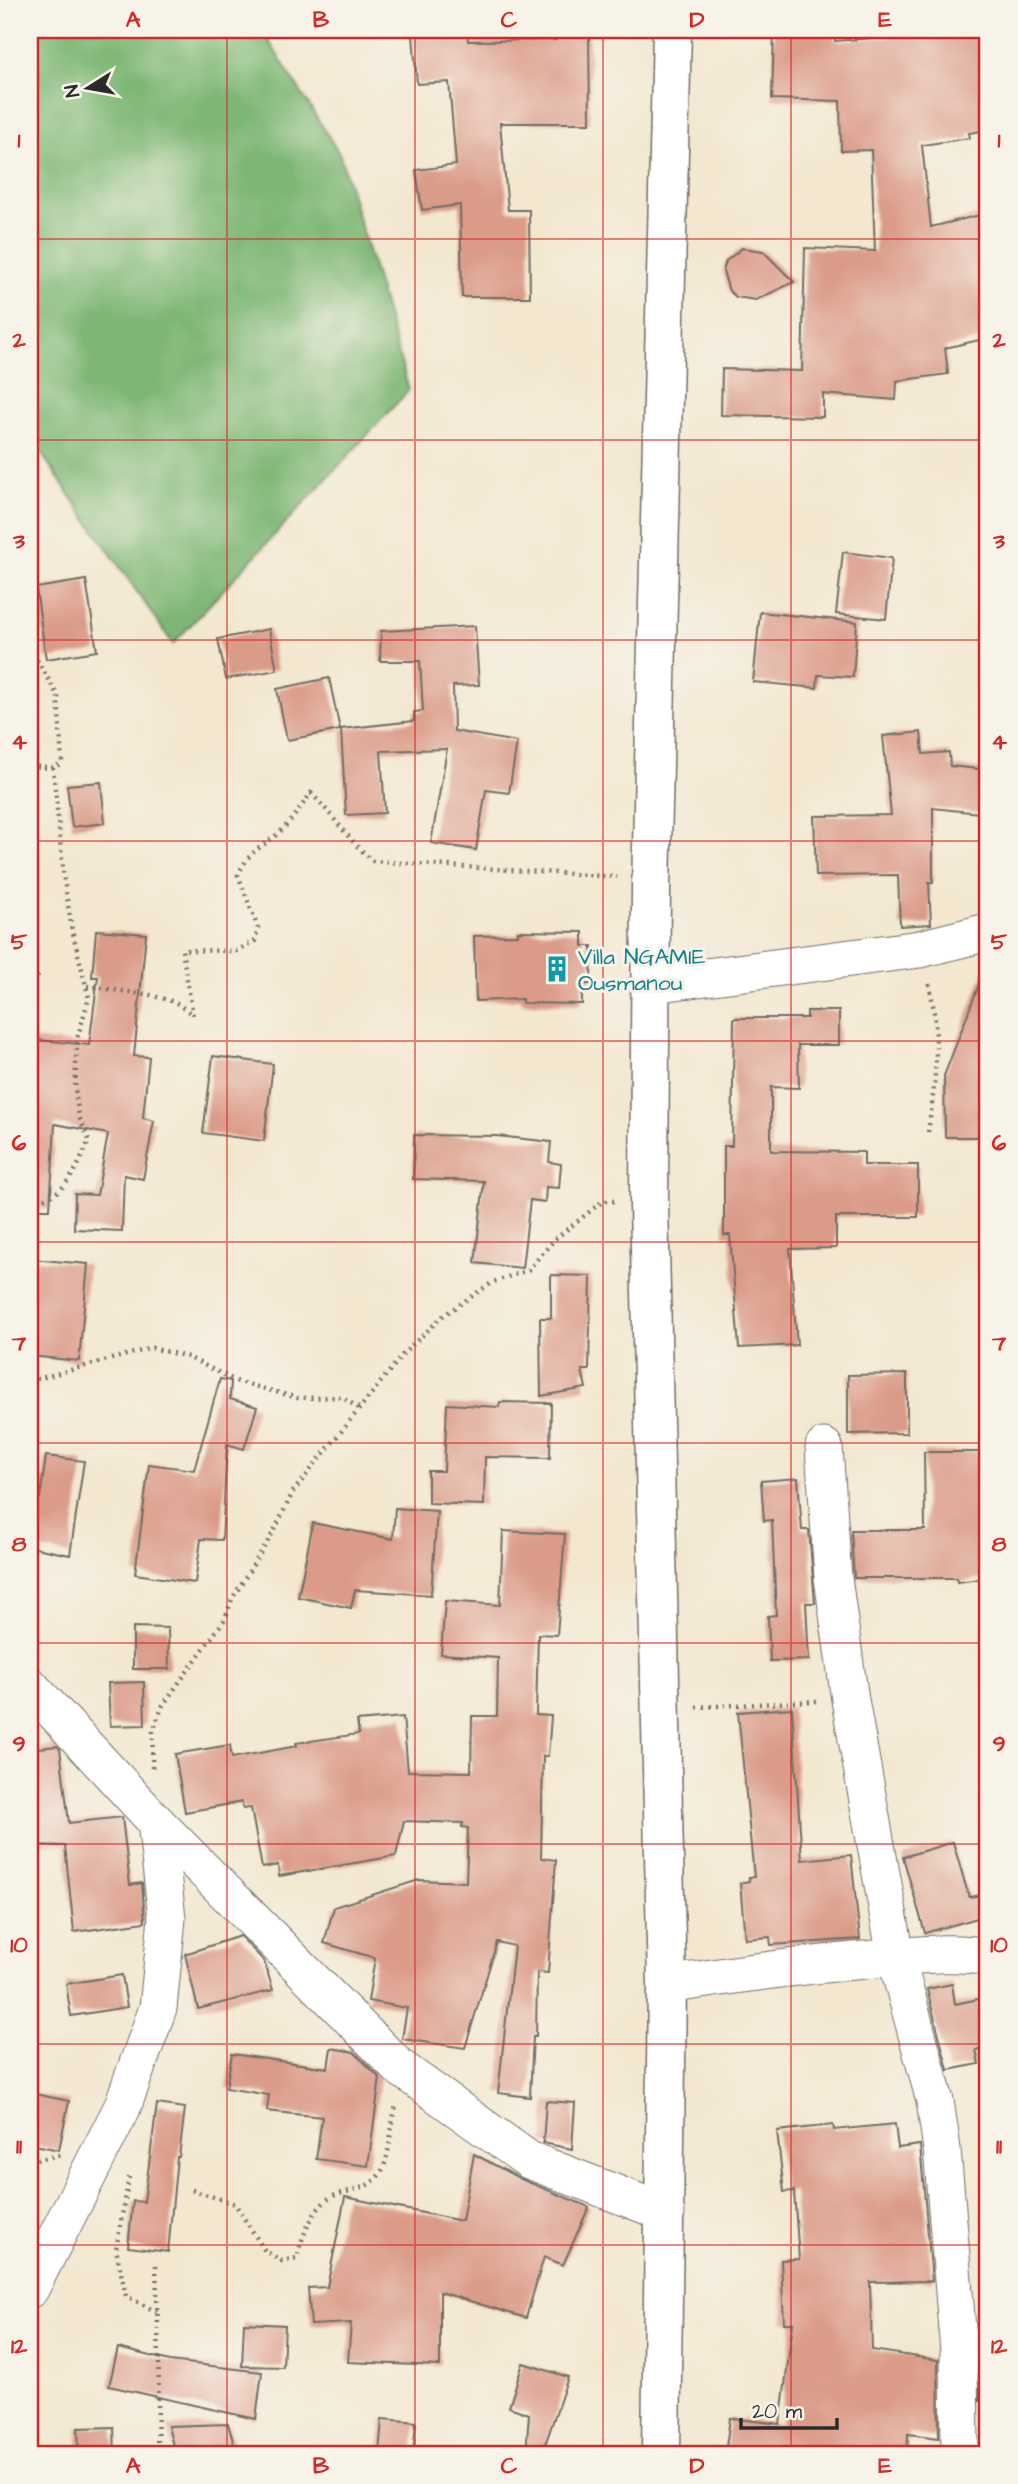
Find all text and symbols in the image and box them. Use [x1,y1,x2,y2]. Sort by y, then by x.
text: A [126,4,141,36]
text: B [313,4,330,36]
text: C [501,4,518,36]
text: D [690,4,705,36]
text: E [878,4,892,36]
north arrow [52,52,122,122]
text: N [58,82,87,99]
text: 1 [18,124,21,156]
text: 1 [998,124,1001,156]
text: 2 [11,324,26,356]
text: 2 [991,324,1006,356]
text: 3 [12,525,25,557]
text: 3 [992,525,1005,557]
text: 4 [11,726,27,758]
text: 4 [991,726,1007,758]
text: 5 [11,926,28,958]
text: 5 [991,926,1008,958]
place label: Villa NGAMIE Ousmanou [578,941,706,999]
building icon: Villa NGAMIE Ousmanou [542,954,572,984]
text: 6 [12,1127,27,1159]
text: 6 [992,1127,1007,1159]
text: 7 [11,1327,27,1359]
text: 7 [991,1327,1007,1359]
text: 8 [12,1528,27,1560]
text: 8 [992,1528,1007,1560]
text: 9 [12,1728,26,1760]
text: 9 [992,1728,1006,1760]
text: 10 [10,1929,28,1961]
text: 10 [990,1929,1008,1961]
text: 11 [16,2130,22,2162]
text: 11 [996,2130,1002,2162]
text: 12 [11,2330,28,2362]
text: 12 [991,2330,1008,2362]
scale bar [741,2386,838,2430]
text: 20 m [752,2397,803,2426]
text: A [126,2450,141,2482]
text: B [313,2450,330,2482]
text: C [501,2450,518,2482]
text: D [690,2450,705,2482]
text: E [878,2450,892,2482]

